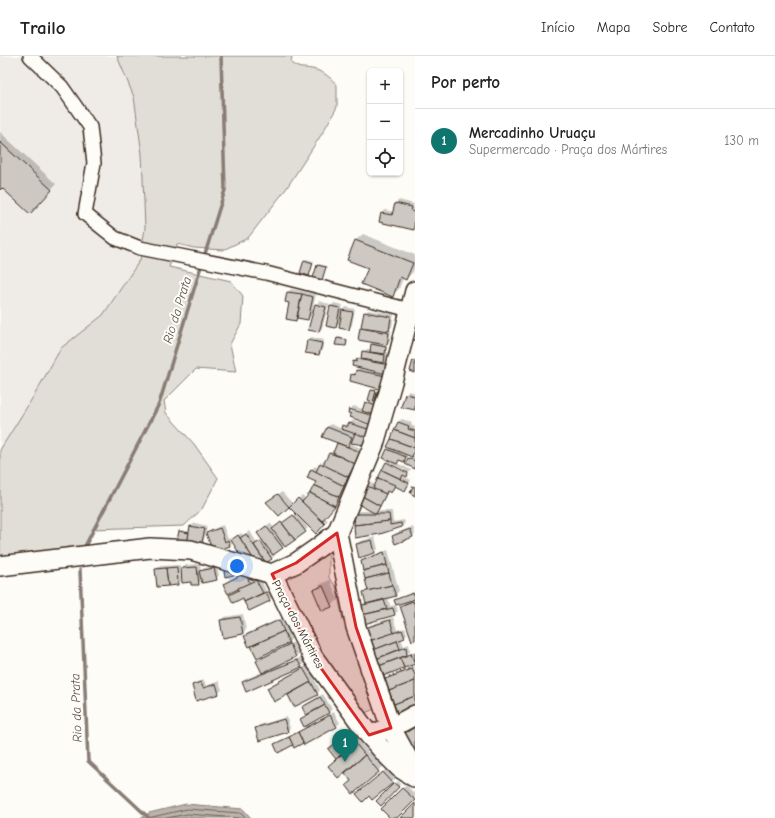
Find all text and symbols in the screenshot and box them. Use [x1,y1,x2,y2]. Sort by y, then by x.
text: Trailo [20,17,66,39]
text: Início [541,19,575,36]
text: Mapa [597,19,630,36]
text: Sobre [652,19,687,36]
text: Contato [709,19,755,36]
map controls [367,68,403,176]
button: + [367,68,403,104]
text: Por perto [431,73,500,92]
button: − [367,104,403,140]
text: Mercadinho Uruaçu [469,124,596,142]
text: 1 [441,133,447,148]
text: 130 m [724,133,759,148]
button: locate [367,140,403,176]
text: Supermercado · Praça dos Mártires [469,142,667,157]
water label: Rio da Prata [160,274,194,345]
your location [227,556,247,576]
street label: Praça dos Mártires [269,578,327,670]
water label: Rio da Prata [67,673,85,743]
pin: 1 [332,729,358,762]

